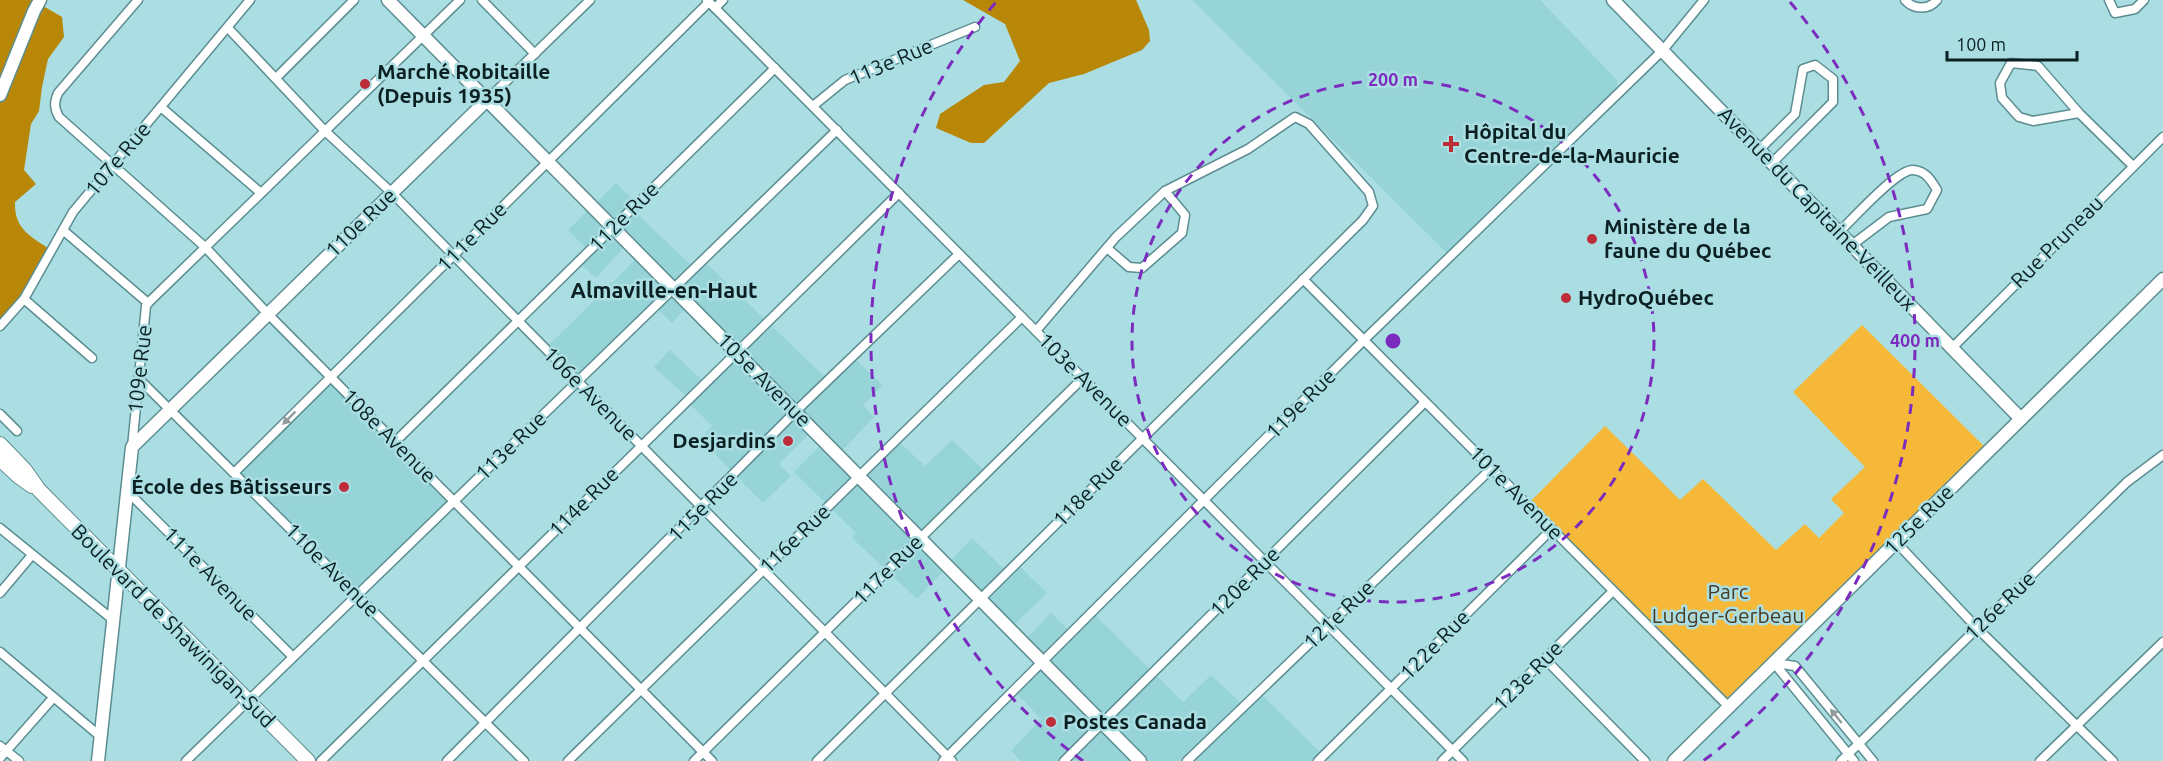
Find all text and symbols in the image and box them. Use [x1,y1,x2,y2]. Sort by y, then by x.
scale bar [1947,24,2078,62]
street label: 113e Rue [845,33,936,89]
text: 100 m [1956,34,2006,54]
place label: Marché Robitaille (Depuis 1935) [377,59,550,107]
text: 200 m [1368,69,1418,89]
marker: Marché Robitaille (Depuis 1935) [358,77,372,91]
street label: Avenue du Capitaine-Veilleux [1714,101,1922,315]
street label: 107e Rue [80,117,155,200]
place label: Hôpital du Centre-de-la-Mauricie [1464,119,1680,167]
marker: Hôpital du Centre-de-la-Mauricie [1442,135,1460,153]
street label: 112e Rue [583,176,663,256]
street label: 110e Rue [320,183,401,262]
street label: Rue Pruneau [2005,190,2107,292]
street label: 111e Rue [431,196,511,276]
place label: Ministère de la faune du Québec [1604,214,1771,262]
marker: Ministère de la faune du Québec [1585,232,1599,246]
district label: Almaville-en-Haut [570,277,758,302]
place label: HydroQuébec [1578,285,1714,309]
marker: HydroQuébec [1559,291,1573,305]
street label: 109e Rue [122,324,156,414]
street label: 105e Avenue [713,327,817,431]
street label: 103e Avenue [1034,327,1138,431]
text: 400 m [1890,330,1940,350]
centre of rings [1383,331,1403,351]
street label: 106e Avenue [539,341,643,445]
street label: 119e Rue [1260,363,1340,443]
street label: 108e Avenue [338,383,442,487]
street label: 113e Rue [470,406,551,485]
one-way arrow [283,411,297,425]
place label: Desjardins [672,428,776,452]
marker: Desjardins [781,434,795,448]
street label: 101e Avenue [1465,440,1569,544]
street label: 118e Rue [1047,451,1127,531]
street label: 114e Rue [543,461,623,541]
street label: 115e Rue [662,466,742,546]
place label: École des Bâtisseurs [131,474,332,498]
street label: 125e Rue [1878,479,1958,559]
marker: École des Bâtisseurs [337,480,351,494]
street label: 116e Rue [754,499,835,578]
street label: 110e Avenue [281,517,385,621]
street label: Boulevard de Shawinigan-Sud [67,519,280,732]
street label: 111e Avenue [159,521,263,625]
street label: 117e Rue [847,529,927,609]
street label: 120e Rue [1204,541,1284,621]
street label: 126e Rue [1959,566,2040,645]
street label: 121e Rue [1298,575,1379,654]
park label: Parc Ludger-Gerbeau [1652,579,1804,627]
street label: 122e Rue [1394,604,1474,684]
street label: 123e Rue [1487,635,1567,715]
place label: Postes Canada [1063,709,1207,733]
one-way arrow [1830,709,1843,724]
marker: Postes Canada [1044,715,1058,729]

